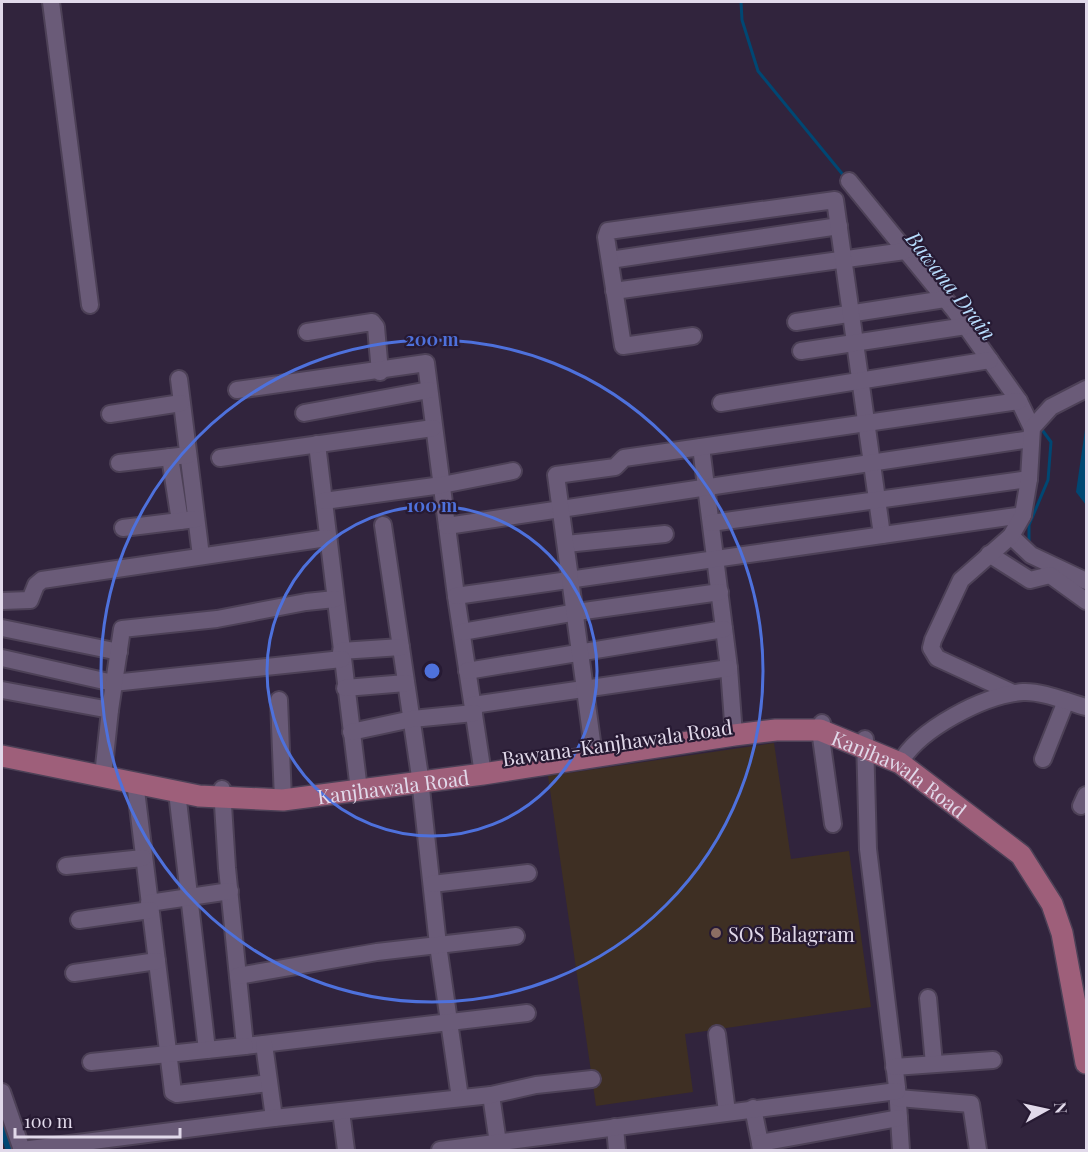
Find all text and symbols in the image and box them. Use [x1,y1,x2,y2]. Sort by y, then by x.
water label: Bawana Drain [900,224,1003,345]
text: 200 m [405,327,459,351]
text: 100 m [407,493,458,517]
centre of rings [422,661,442,681]
street label: Bawana-Kanjhawala Road [500,712,734,772]
street label: Kanjhawala Road [828,723,973,823]
street label: Kanjhawala Road [315,762,471,809]
place label: SOS Balagram [728,920,855,947]
marker: SOS Balagram [709,926,723,940]
north arrow [1016,1080,1076,1140]
scale bar [15,1101,180,1139]
text: N [1050,1101,1073,1115]
text: 100 m [24,1109,73,1133]

